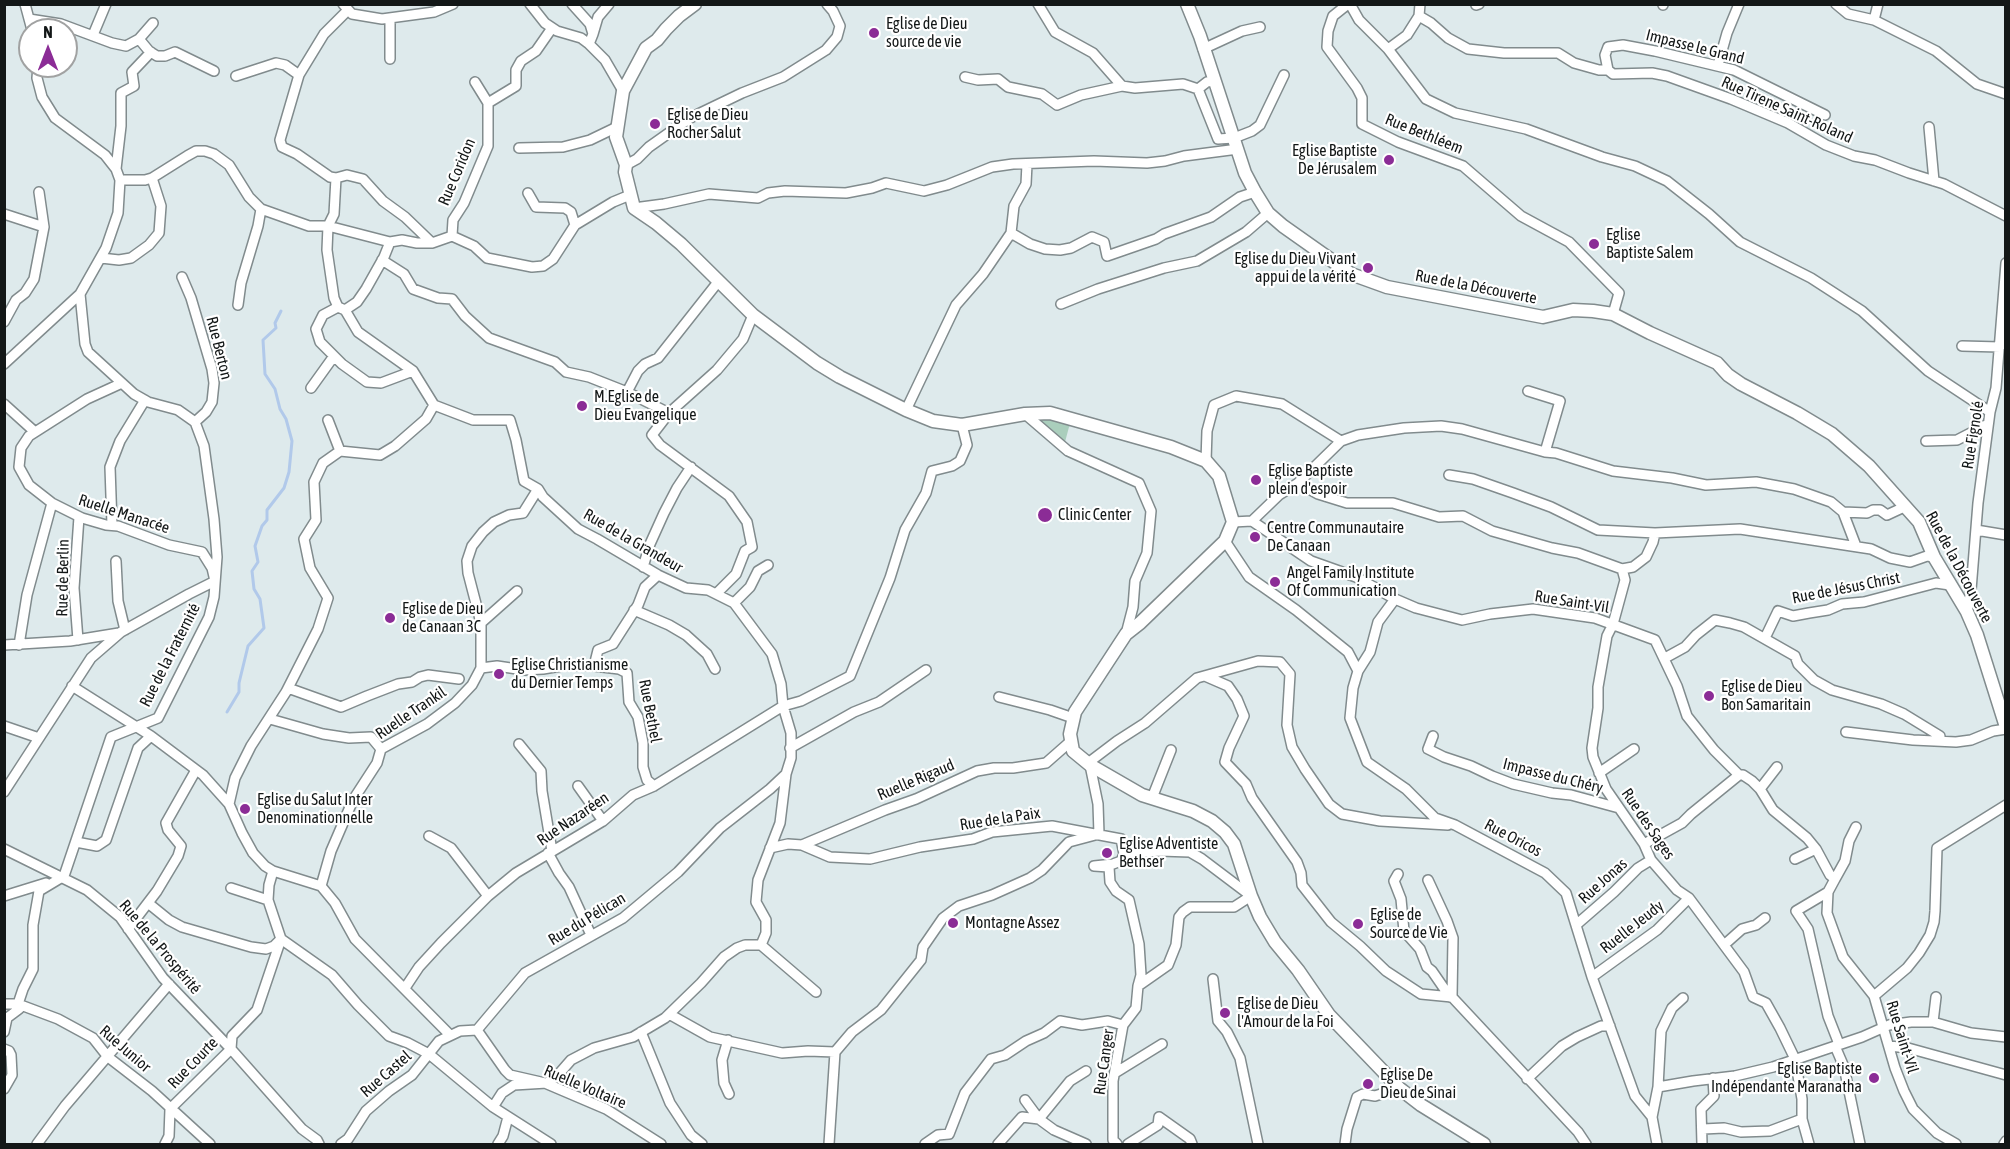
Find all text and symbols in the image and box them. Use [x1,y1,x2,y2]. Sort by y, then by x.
place label: Eglise de Dieu source de vie [886,14,967,52]
north arrow [18,18,78,78]
text: N [43,23,53,41]
marker: Eglise de Dieu source de vie [867,26,881,40]
street label: Impasse le Grand [1644,26,1746,68]
street label: Rue Tirene Saint-Roland [1718,72,1856,148]
place label: Eglise de Dieu Rocher Salut [667,105,748,143]
street label: Rue Bethléem [1382,110,1466,158]
marker: Eglise de Dieu Rocher Salut [648,117,662,131]
street label: Rue Coridon [434,135,480,209]
place label: Eglise Baptiste De Jérusalem [1292,141,1377,179]
marker: Eglise Baptiste De Jérusalem [1382,153,1396,167]
place label: Eglise Baptiste Salem [1606,225,1693,263]
marker: Eglise Baptiste Salem [1587,237,1601,251]
place label: Eglise du Dieu Vivant appui de la vérité [1234,249,1356,287]
marker: Eglise du Dieu Vivant appui de la vérité [1361,261,1375,275]
street label: Rue de la Découverte [1414,266,1538,308]
street label: Rue Berton [202,314,236,382]
place label: M.Eglise de Dieu Evangelique [594,387,697,425]
marker: M.Eglise de Dieu Evangelique [575,399,589,413]
street label: Rue Fignolé [1958,400,1988,470]
place label: Eglise Baptiste plein d'espoir [1268,461,1353,499]
marker: Eglise Baptiste plein d'espoir [1249,473,1263,487]
street label: Ruelle Manacée [76,490,172,538]
street label: Rue de la Grandeur [580,505,686,577]
place label: Clinic Center [1058,505,1131,525]
marker: Clinic Center [1036,506,1054,524]
street label: Rue de la Découverte [1922,508,1996,626]
place label: Centre Communautaire De Canaan [1267,518,1404,556]
marker: Centre Communautaire De Canaan [1248,530,1262,544]
street label: Rue de Berlin [53,539,73,617]
place label: Angel Family Institute Of Communication [1287,563,1414,601]
street label: Rue de Jésus Christ [1790,568,1902,608]
marker: Angel Family Institute Of Communication [1268,575,1282,589]
street label: Rue Saint-Vil [1533,587,1611,617]
place label: Eglise de Dieu de Canaan 3C [402,599,483,637]
street label: Rue de la Fraternité [136,600,204,710]
marker: Eglise de Dieu de Canaan 3C [383,611,397,625]
place label: Eglise Christianisme du Dernier Temps [511,655,628,693]
marker: Eglise Christianisme du Dernier Temps [492,667,506,681]
place label: Eglise de Dieu Bon Samaritain [1721,677,1811,715]
street label: Rue Bethel [634,678,666,744]
street label: Ruelle Trankil [372,682,450,744]
marker: Eglise de Dieu Bon Samaritain [1702,689,1716,703]
street label: Impasse du Chéry [1501,754,1605,798]
street label: Ruelle Rigaud [875,755,957,805]
street label: Rue des Sages [1617,785,1679,863]
street label: Rue Nazaréen [534,788,612,850]
place label: Eglise du Salut Inter Denominationnelle [257,790,373,828]
marker: Eglise du Salut Inter Denominationnelle [238,802,252,816]
street label: Rue de la Paix [958,803,1042,835]
street label: Rue Oricos [1481,815,1545,861]
place label: Eglise Adventiste Bethser [1119,834,1218,872]
marker: Eglise Adventiste Bethser [1100,846,1114,860]
street label: Rue Jonas [1575,854,1631,908]
street label: Rue du Pélican [545,888,629,950]
street label: Rue de la Prospérité [115,896,205,998]
street label: Ruelle Jeudy [1597,896,1667,958]
place label: Eglise de Source de Vie [1370,905,1448,943]
place label: Montagne Assez [965,913,1059,933]
marker: Montagne Assez [946,916,960,930]
marker: Eglise de Source de Vie [1351,917,1365,931]
place label: Eglise de Dieu l'Amour de la Foi [1237,994,1334,1032]
street label: Rue Saint-Vil [1882,998,1922,1076]
marker: Eglise de Dieu l'Amour de la Foi [1218,1006,1232,1020]
street label: Rue Junior [95,1022,155,1076]
street label: Rue Canger [1090,1028,1118,1096]
street label: Rue Courte [164,1033,222,1093]
street label: Rue Castel [357,1047,415,1101]
place label: Eglise Baptiste Indépendante Maranatha [1711,1059,1862,1097]
street label: Ruelle Voltaire [541,1061,629,1113]
place label: Eglise De Dieu de Sinai [1380,1065,1456,1103]
marker: Eglise Baptiste Indépendante Maranatha [1867,1071,1881,1085]
marker: Eglise De Dieu de Sinai [1361,1077,1375,1091]

